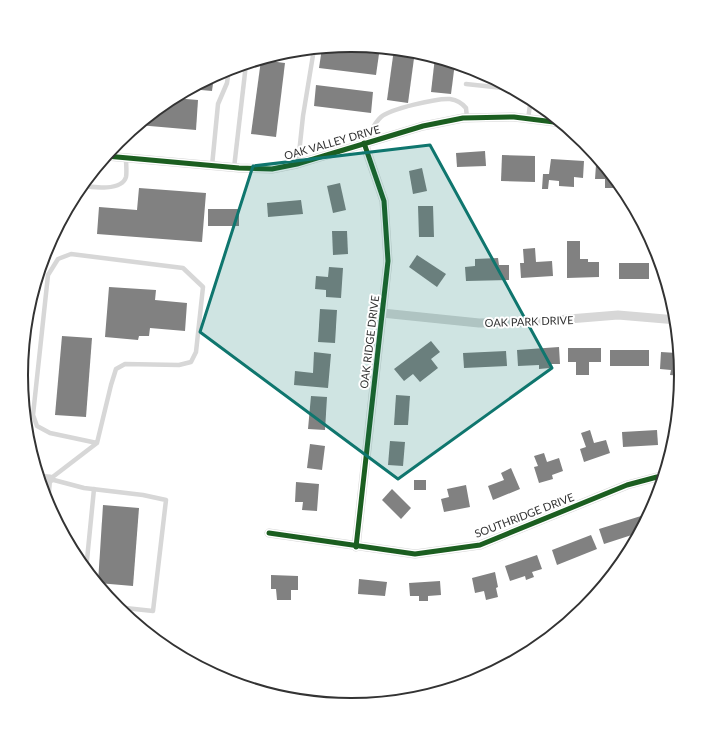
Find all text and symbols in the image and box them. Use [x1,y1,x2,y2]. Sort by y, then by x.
street label: OAK VALLEY DRIVE [283,122,381,162]
street label: OAK RIDGE DRIVE [357,295,381,389]
street label: OAK PARK DRIVE [484,313,574,329]
street label: SOUTHRIDGE DRIVE [472,490,576,540]

